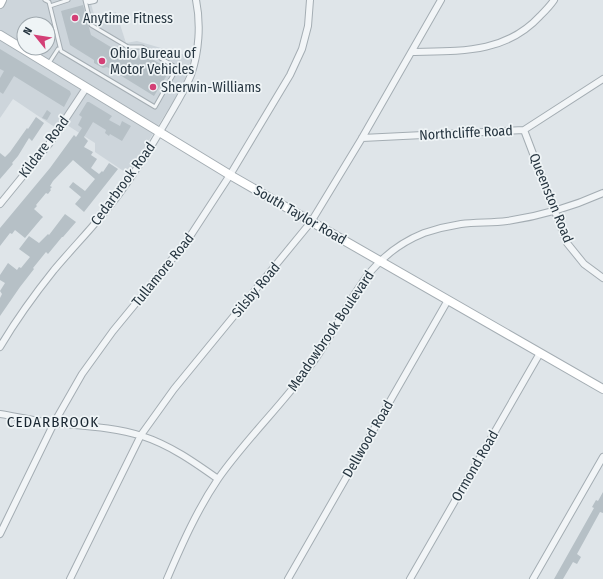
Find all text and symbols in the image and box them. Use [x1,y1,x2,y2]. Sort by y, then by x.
place label: Anytime Fitness [83,10,173,27]
marker: Anytime Fitness [70,13,80,23]
north arrow [16,16,56,56]
text: N [20,25,35,37]
place label: Ohio Bureau of Motor Vehicles [110,45,197,78]
marker: Ohio Bureau of Motor Vehicles [97,56,107,66]
place label: Sherwin-Williams [161,79,261,96]
marker: Sherwin-Williams [148,82,158,92]
street label: Kildare Road [15,113,73,181]
street label: Northcliffe Road [419,122,513,144]
street label: Cedarbrook Road [87,139,159,229]
street label: Queenston Road [525,151,577,245]
street label: South Taylor Road [251,182,349,248]
street label: Tullamore Road [128,230,198,310]
street label: Silsby Road [228,259,284,321]
street label: Meadowbrook Boulevard [284,267,378,395]
street label: Dellwood Road [339,397,397,481]
district label: CEDARBROOK [7,413,99,431]
street label: Ormond Road [448,428,502,504]

